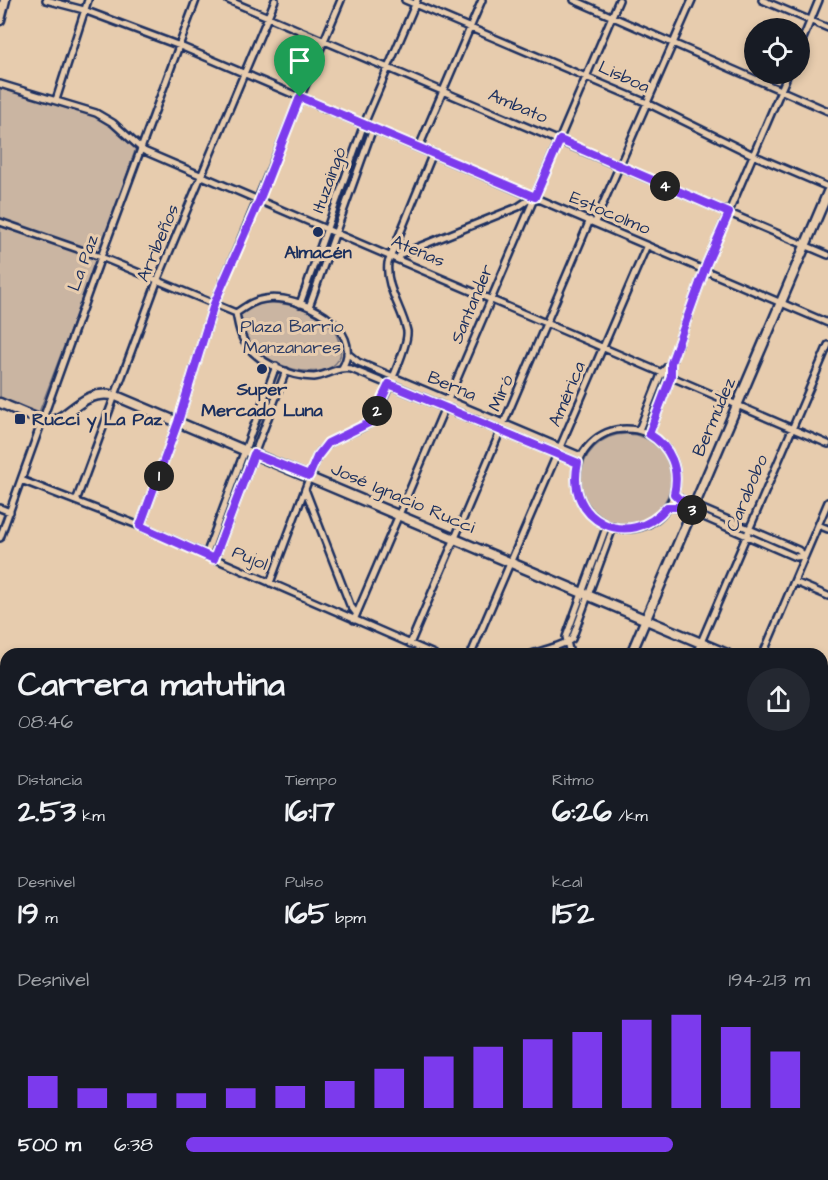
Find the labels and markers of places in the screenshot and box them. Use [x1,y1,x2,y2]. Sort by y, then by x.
pin [274,35,325,97]
pin: 4 [650,171,680,201]
marker: Almacén [311,225,325,239]
place label: Almacén [284,240,352,265]
marker: Super Mercado Luna [255,362,269,376]
place label: Super Mercado Luna [201,377,324,423]
pin: 2 [362,396,392,426]
place label: Rucci y La Paz [32,407,163,433]
marker: Rucci y La Paz [13,412,27,426]
pin: 1 [144,461,174,491]
pin: 3 [677,495,707,525]

